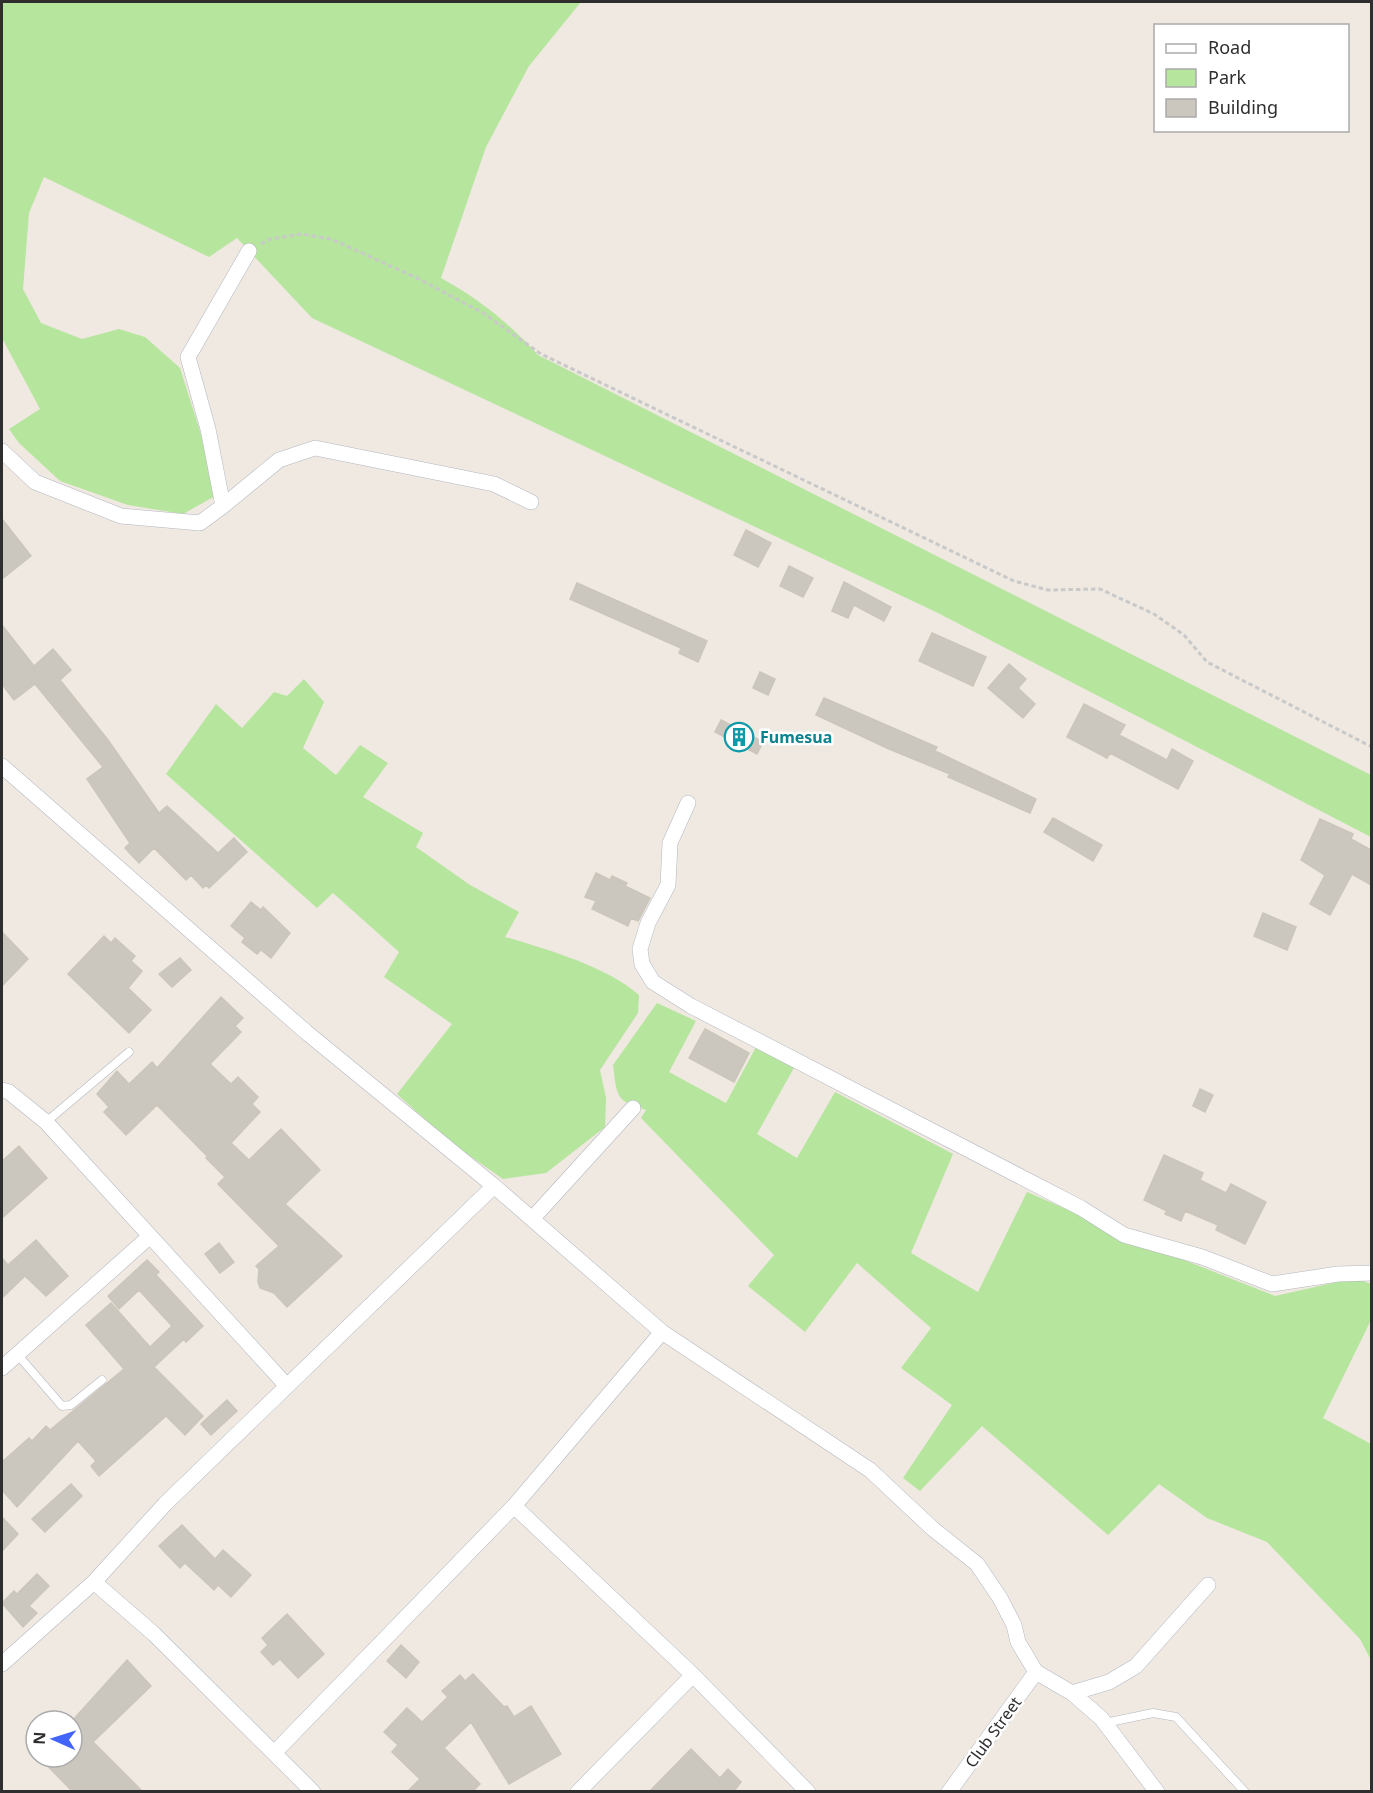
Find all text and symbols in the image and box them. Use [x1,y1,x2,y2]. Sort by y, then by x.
legend [1154,24,1349,132]
text: Road [1208,35,1251,59]
text: Park [1208,65,1246,89]
text: Building [1208,95,1278,119]
building icon: Fumesua [723,721,755,753]
place label: Fumesua [760,726,832,748]
street label: Club Street [960,1692,1026,1772]
north arrow [24,1709,84,1769]
text: N [28,1731,50,1745]

